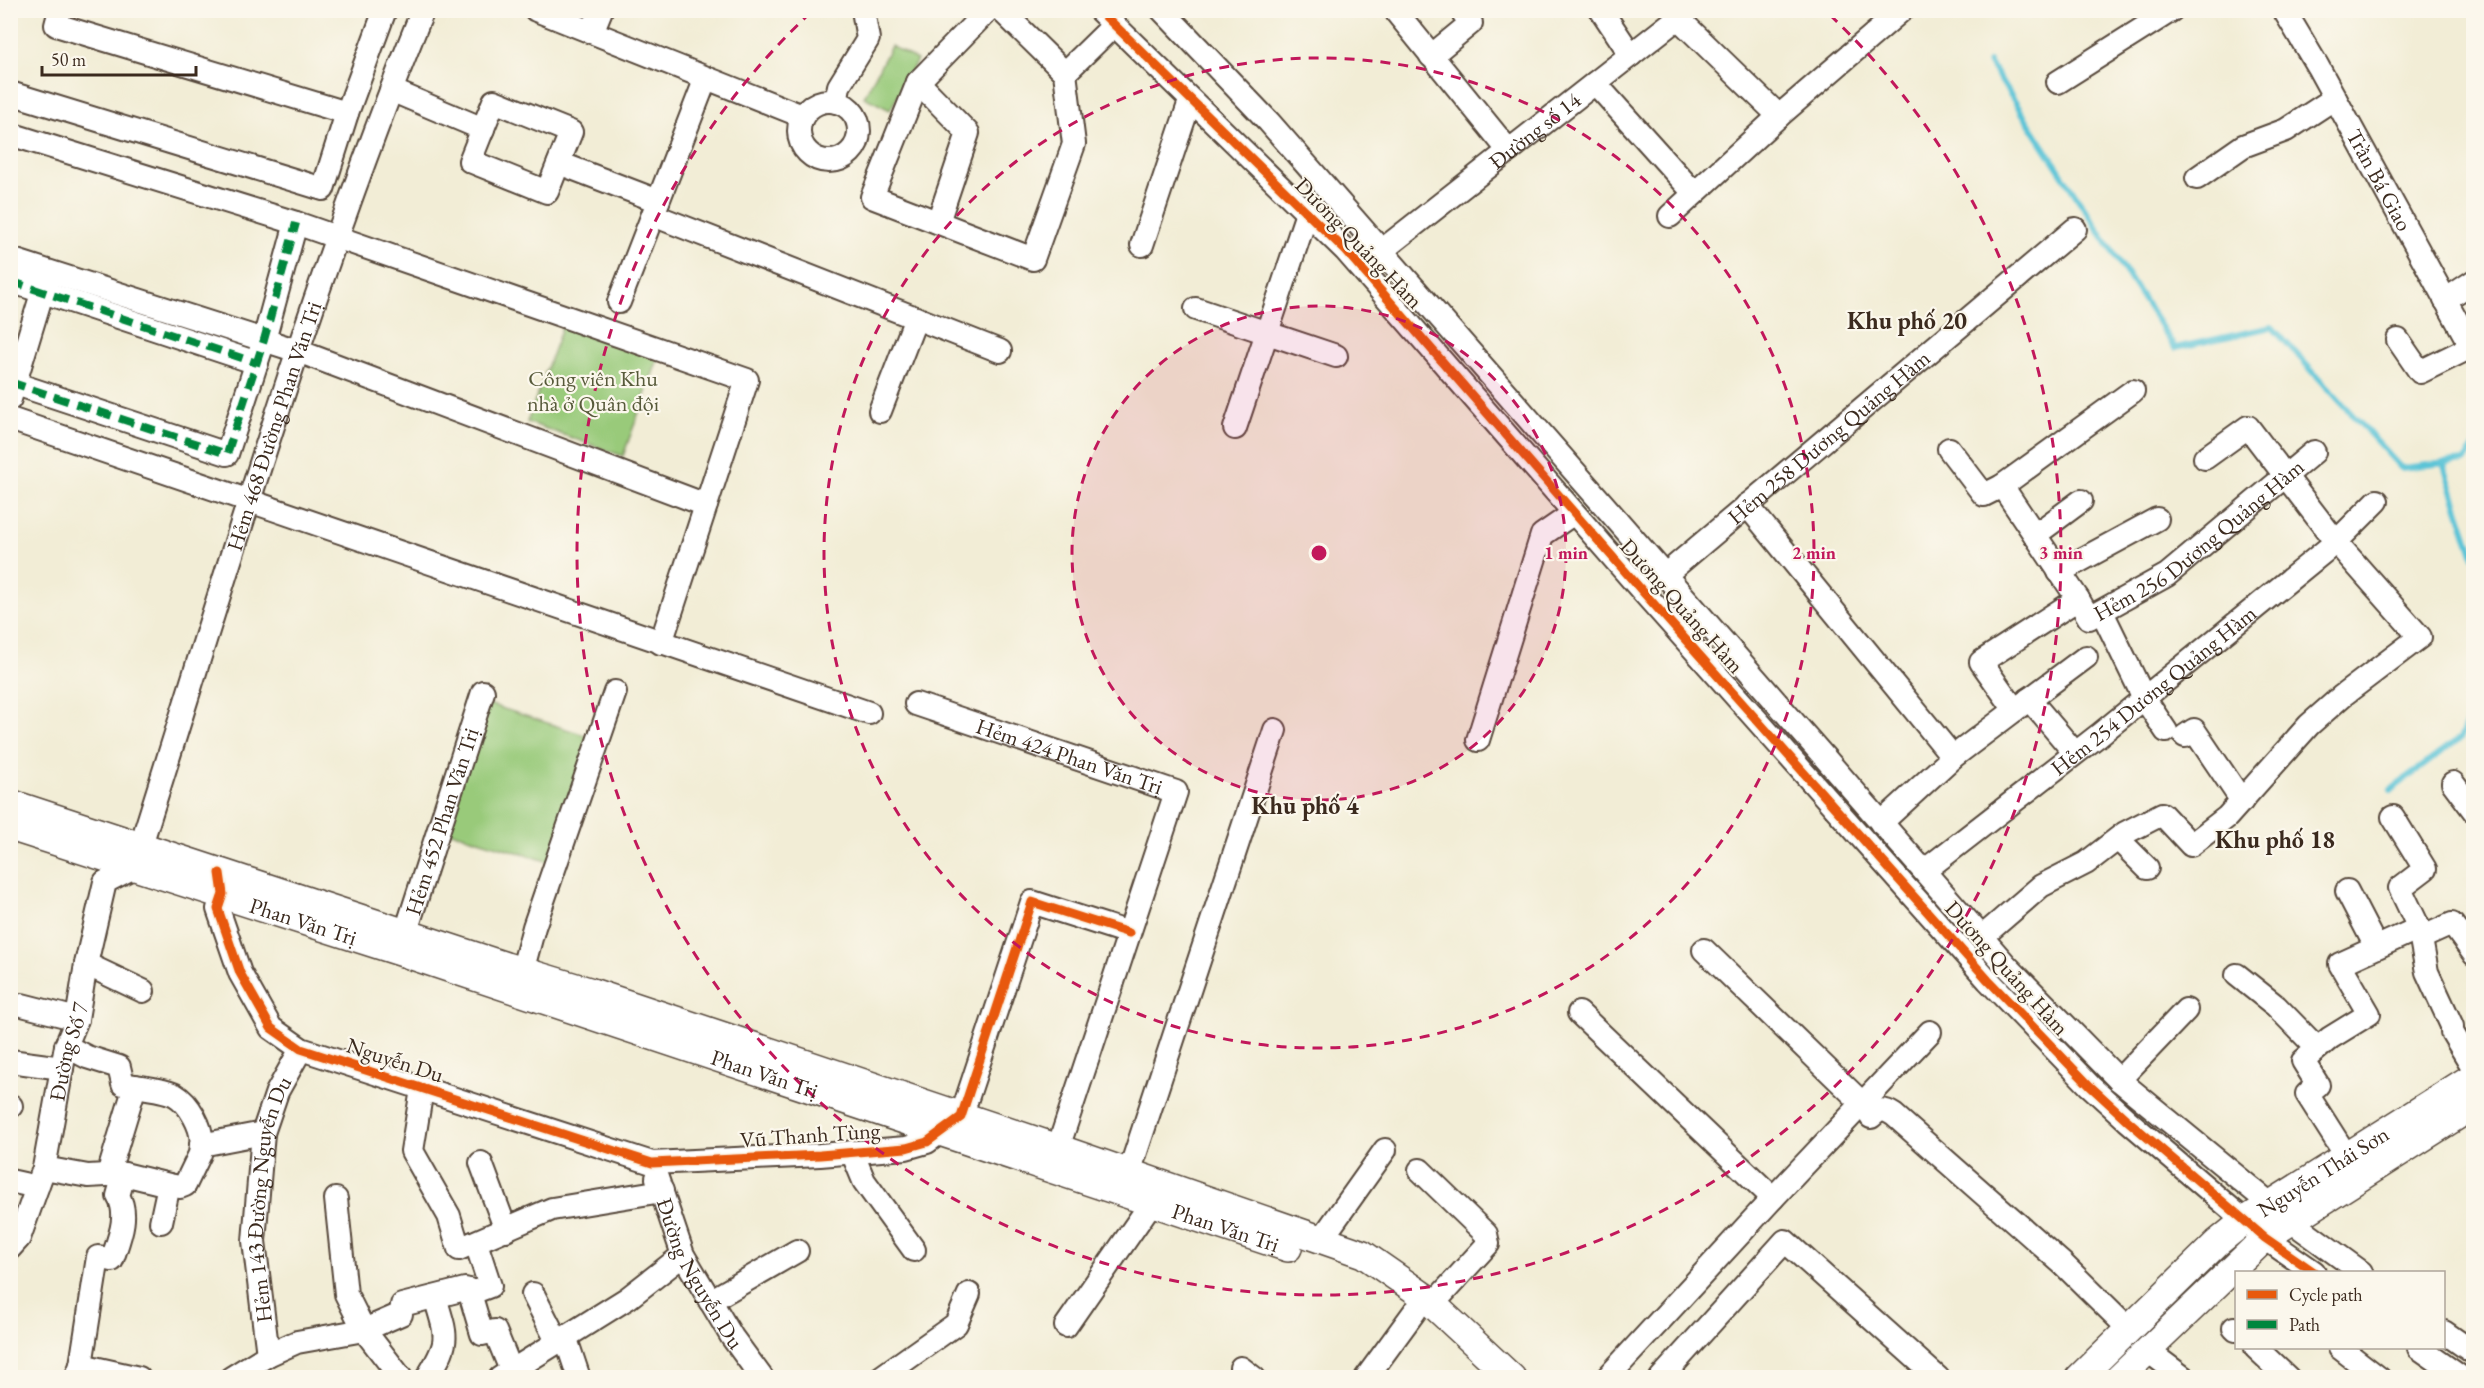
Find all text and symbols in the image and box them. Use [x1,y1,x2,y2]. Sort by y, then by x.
scale bar [42,39,196,77]
text: 50 m [51,48,86,71]
street label: Đường số 14 [1483,85,1587,176]
street label: Trần Bá Giao [2340,124,2419,236]
street label: Dương Quảng Hàm [1289,171,1429,315]
street label: Hẻm 468 Đường Phan Văn Trị [219,297,328,554]
district label: Khu phố 20 [1847,305,1967,336]
street label: Hẻm 258 Dương Quảng Hàm [1721,343,1936,531]
park label: Công viên Khu nhà ở Quân đội [527,364,659,418]
street label: Hẻm 256 Dương Quảng Hàm [2088,452,2310,627]
street label: Dương Quảng Hàm [1614,532,1750,680]
text: 1 min [1544,541,1588,564]
text: 2 min [1792,541,1836,564]
text: 3 min [2039,541,2083,564]
centre of rings [1309,543,1329,563]
street label: Hẻm 254 Dương Quảng Hàm [2044,598,2262,782]
street label: Hẻm 424 Phan Văn Trị [972,711,1166,801]
street label: Hẻm 452 Phan Văn Trị [398,724,485,919]
district label: Khu phố 4 [1251,790,1359,821]
district label: Khu phố 18 [2215,824,2335,855]
street label: Phan Văn Trị [246,890,361,952]
street label: Dương Quảng Hàm [1939,894,2075,1042]
street label: Đường Số 7 [42,999,94,1103]
street label: Nguyễn Du [343,1031,448,1089]
street label: Phan Văn Trị [707,1042,822,1105]
street label: Hẻm 143 Đường Nguyễn Du [239,1070,298,1324]
street label: Vũ Thanh Tùng [739,1116,882,1154]
street label: Nguyễn Thái Sơn [2252,1119,2394,1224]
street label: Đường Nguyễn Du [650,1194,751,1355]
street label: Phan Văn Trị [1169,1196,1283,1259]
legend [2235,1271,2445,1349]
text: Cycle path [2289,1283,2363,1306]
text: Path [2289,1313,2320,1336]

